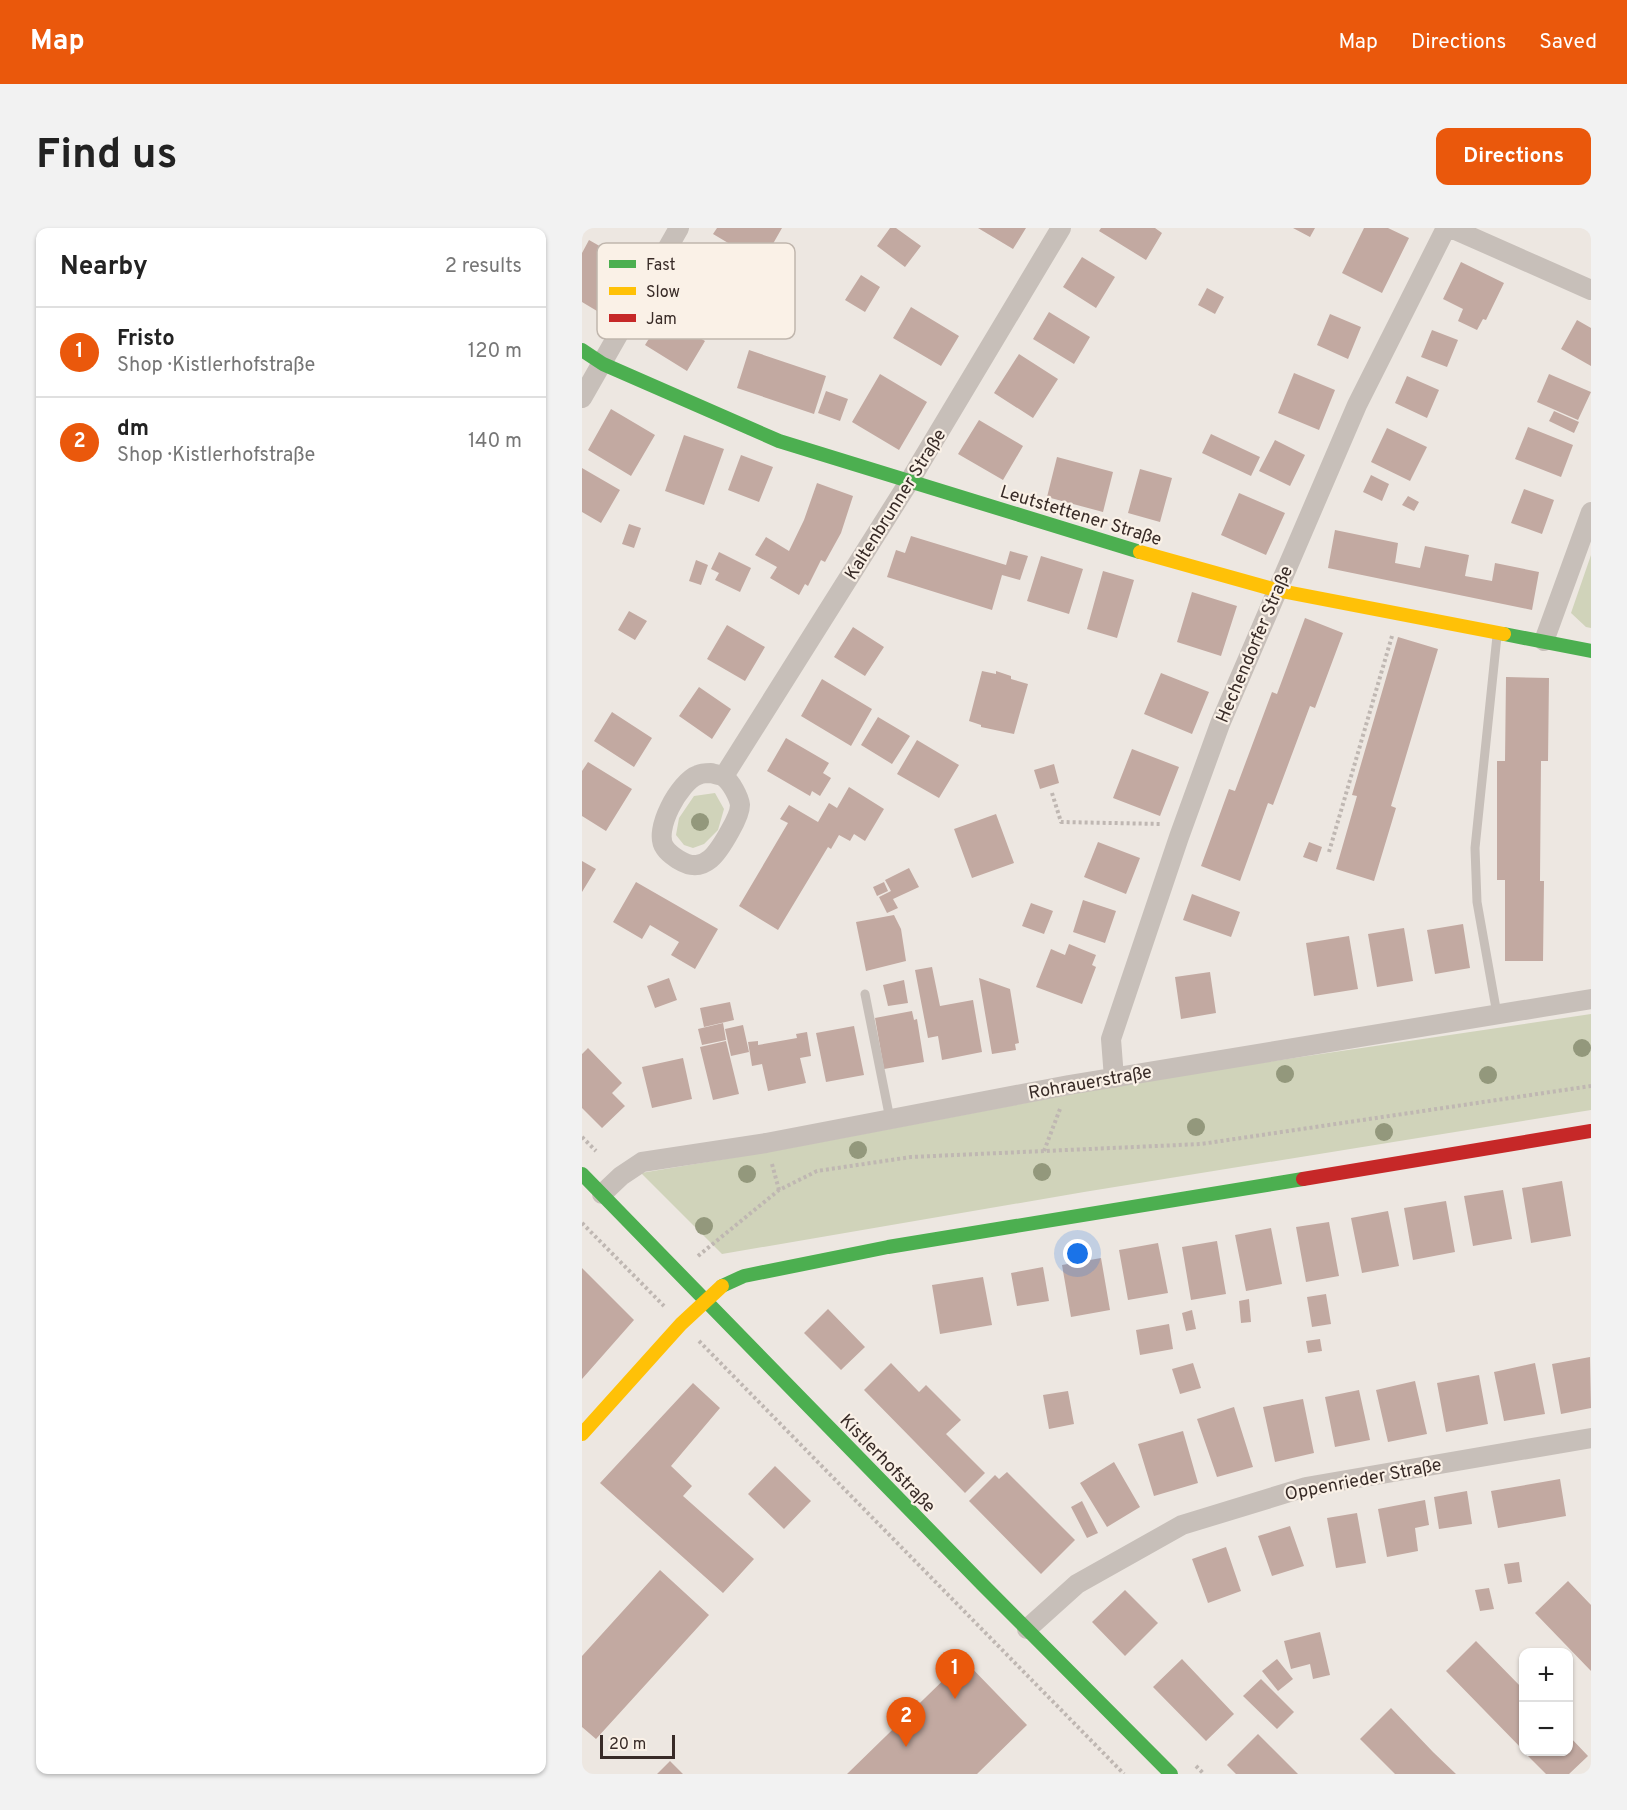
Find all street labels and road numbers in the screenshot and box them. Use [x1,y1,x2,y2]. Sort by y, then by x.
street label: Kaltenbrunner Straße [840,425,952,585]
street label: Leutstettener Straße [997,481,1164,552]
street label: Hechendorfer Straße [1212,562,1299,727]
street label: Rohrauerstraße [1027,1061,1154,1106]
street label: Kistlerhofstraße [834,1410,940,1518]
street label: Oppenrieder Straße [1283,1454,1444,1507]

